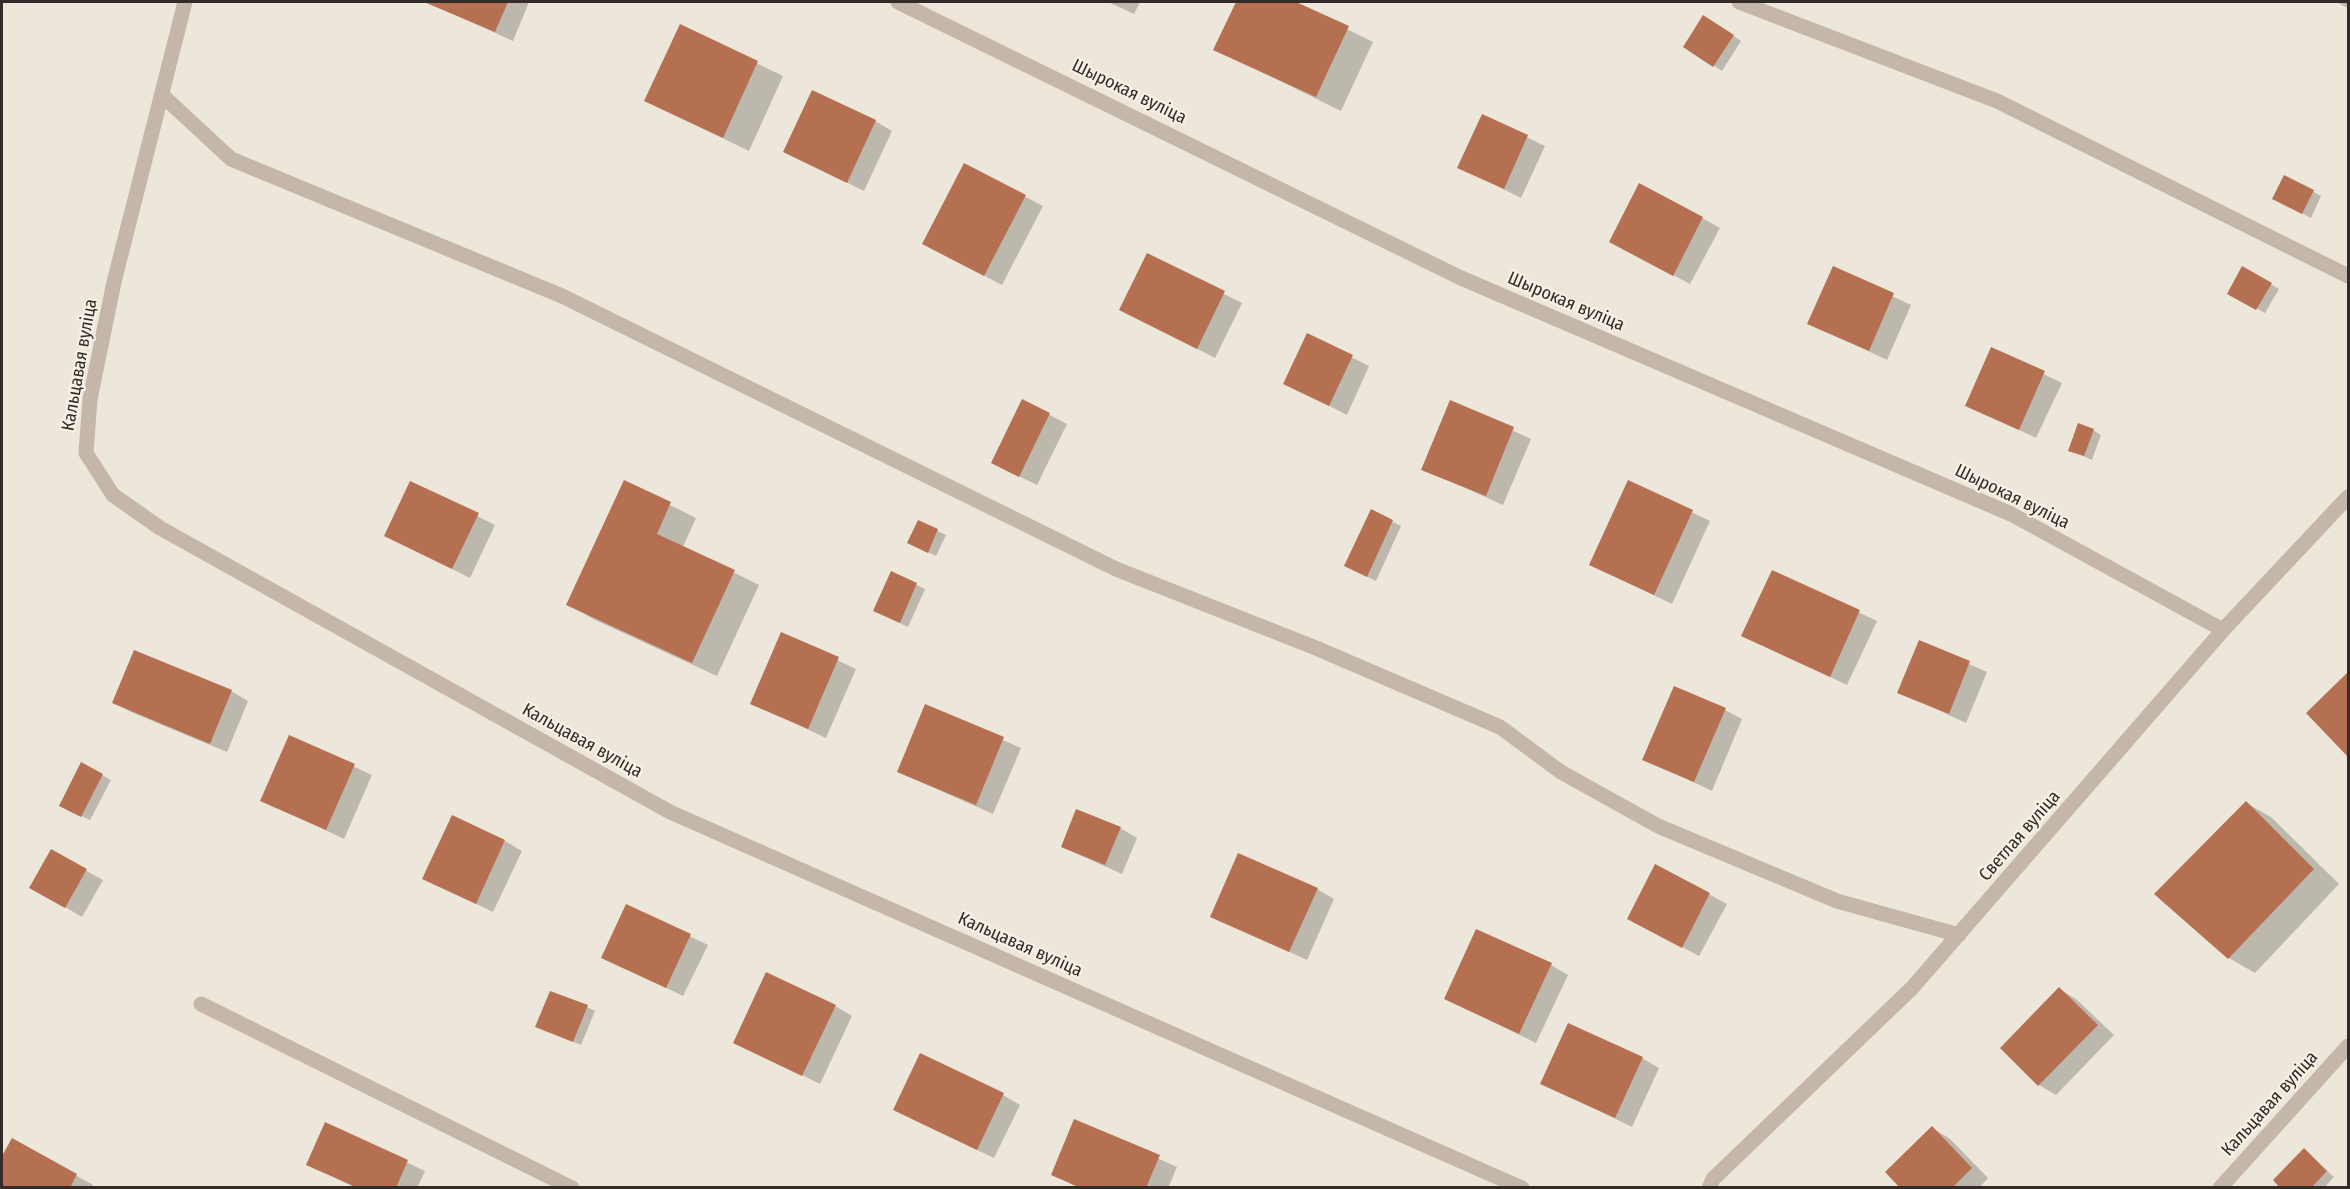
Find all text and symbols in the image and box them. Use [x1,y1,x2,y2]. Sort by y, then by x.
street label: Шырокая вуліца [1068,55,1190,129]
street label: Шырокая вуліца [1504,268,1628,336]
street label: Кальцавая вуліца [58,297,102,433]
street label: Шырокая вуліца [1951,460,2073,534]
street label: Кальцавая вуліца [518,699,646,783]
street label: Светлая вуліца [1975,786,2065,886]
street label: Кальцавая вуліца [954,908,1086,982]
street label: Кальцавая вуліца [2217,1047,2323,1161]

